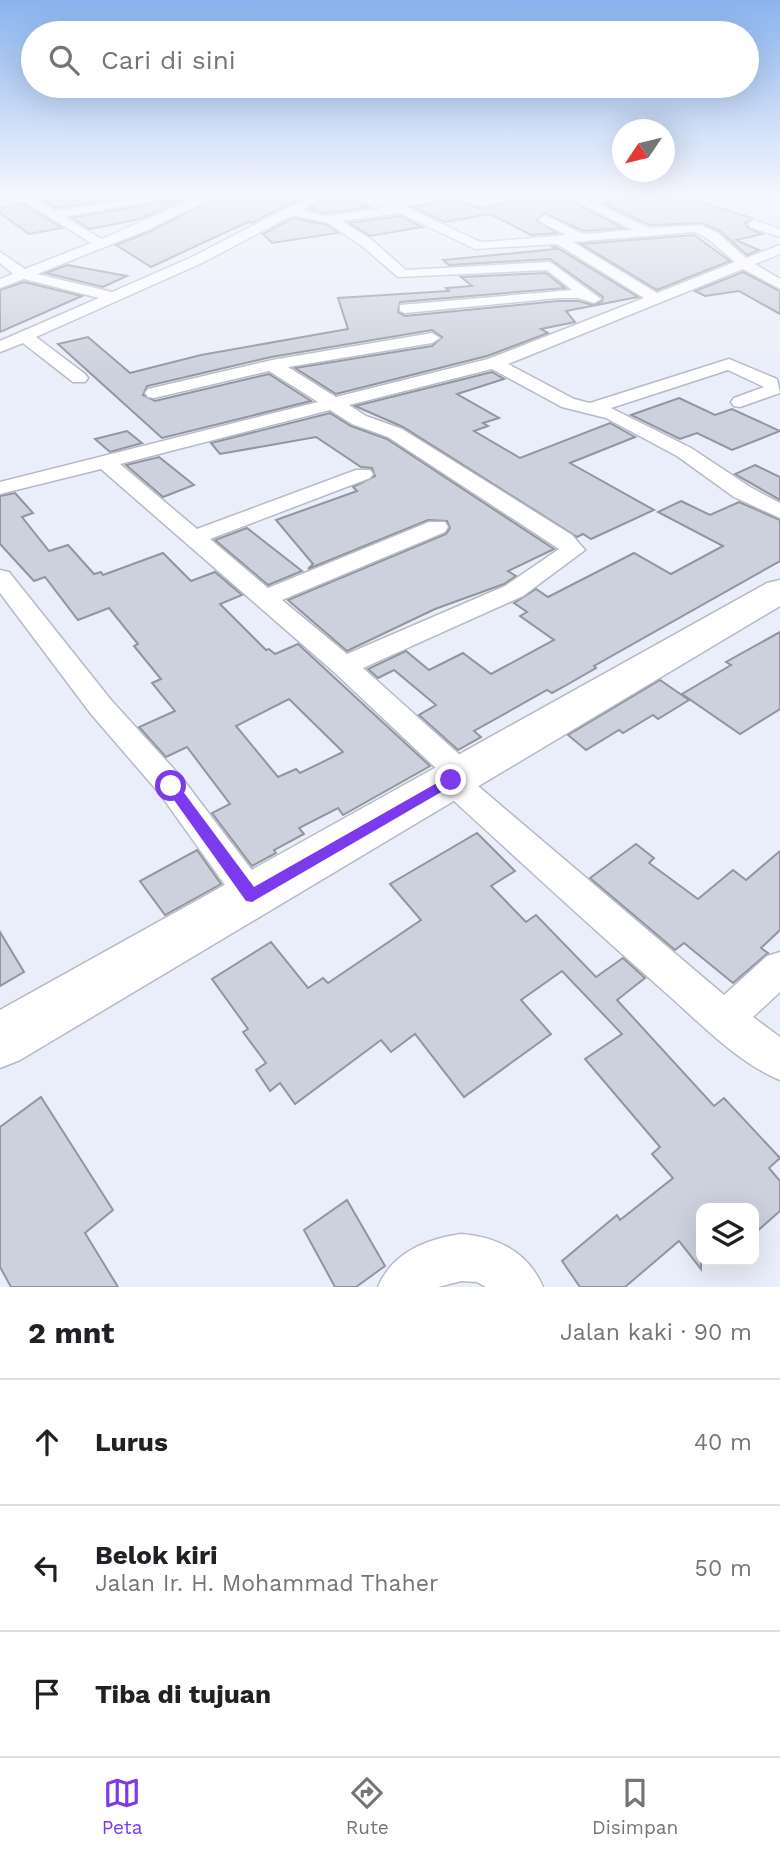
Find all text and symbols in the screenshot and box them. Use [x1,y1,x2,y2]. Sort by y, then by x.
search box [21,21,759,98]
icon: search [45,41,83,79]
text: Cari di sini [101,45,236,75]
north arrow [612,119,675,182]
route end [435,764,466,795]
route start [155,770,186,801]
map controls [696,1203,759,1266]
button: layers [696,1203,759,1266]
text: 2 mnt [28,1315,114,1350]
text: Jalan kaki · 90 m [560,1319,752,1346]
icon: ahead [28,1423,66,1461]
text: Lurus [95,1427,168,1457]
text: 40 m [694,1429,752,1456]
text: Belok kiri [95,1540,218,1570]
icon: left [28,1549,66,1587]
text: 50 m [695,1555,752,1582]
text: Jalan Ir. H. Mohammad Thaher [95,1570,438,1597]
icon: arrive [28,1675,66,1713]
text: Tiba di tujuan [95,1679,271,1709]
tab: Peta [102,1774,142,1839]
tab: Rute [346,1774,389,1839]
tab: Disimpan [592,1774,678,1839]

